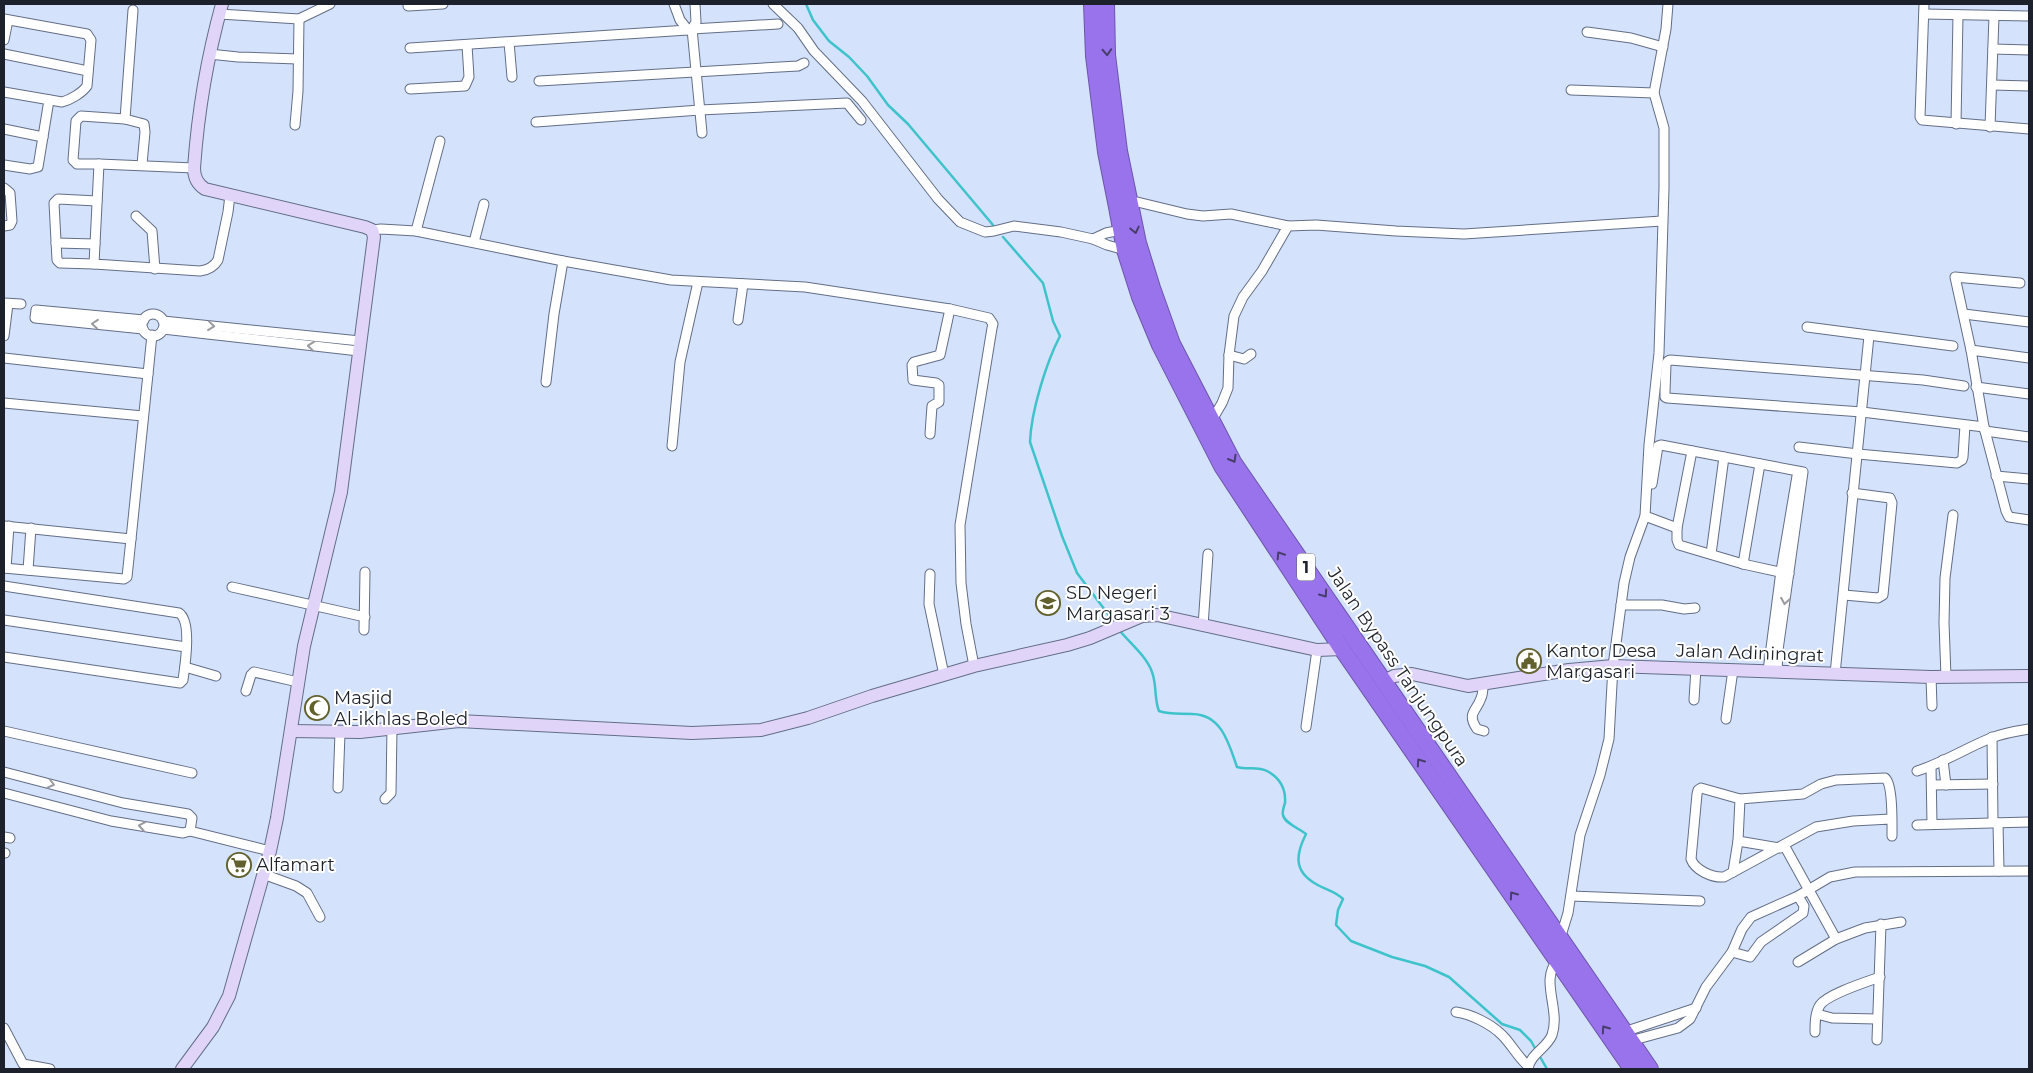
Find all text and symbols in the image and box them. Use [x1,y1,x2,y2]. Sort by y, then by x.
one-way arrow [1102,49,1113,57]
one-way arrow [1130,226,1140,235]
one-way arrow [90,319,98,330]
one-way arrow [208,320,216,331]
one-way arrow [306,341,314,352]
one-way arrow [1226,454,1236,463]
one-way arrow [1277,551,1286,560]
road number: 1 [1297,554,1315,580]
street label: Jalan Bypass Tanjungpura [1322,562,1473,771]
place label: SD Negeri Margasari 3 [1066,582,1170,625]
one-way arrow [1318,588,1327,597]
school or university icon: SD Negeri Margasari 3 [1035,590,1061,616]
one-way arrow [1780,598,1791,606]
street label: Jalan Adiningrat [1675,639,1824,667]
place label: Kantor Desa Margasari [1546,640,1657,683]
public building icon: Kantor Desa Margasari [1516,648,1542,674]
place label: Masjid Al-ikhlas Boled [334,687,468,730]
mosque icon: Masjid Al-ikhlas Boled [304,695,330,721]
one-way arrow [1417,758,1426,767]
one-way arrow [46,779,54,789]
one-way arrow [138,822,146,832]
supermarket icon: Alfamart [226,852,252,878]
place label: Alfamart [256,854,335,876]
one-way arrow [1510,891,1519,901]
one-way arrow [1602,1025,1611,1035]

